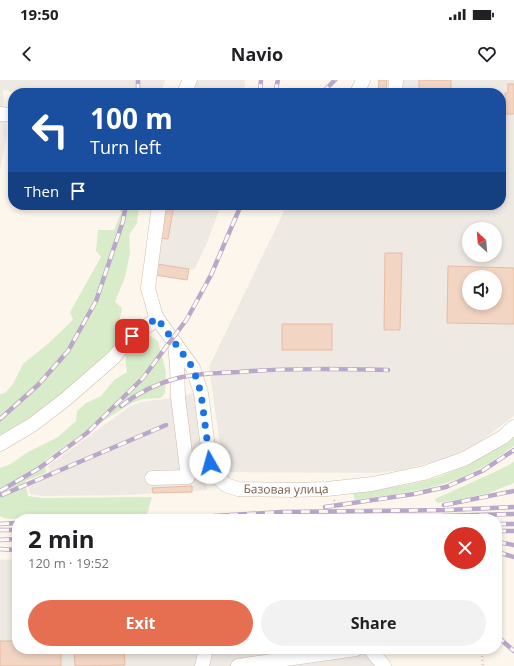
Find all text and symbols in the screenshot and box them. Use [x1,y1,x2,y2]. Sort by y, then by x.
text: 19:50 [20,4,59,24]
text: Navio [231,42,283,66]
icon: back [16,43,38,65]
icon: heart [476,43,498,65]
text: 100 m [90,99,173,137]
icon: left [24,104,76,156]
text: Turn left [90,135,161,159]
icon: arrive [67,180,89,202]
text: Then [24,181,59,201]
north arrow [462,222,502,262]
map controls [462,222,502,310]
button: sound [462,270,502,310]
pin [115,319,149,353]
icon: arrive [121,325,143,347]
position arrow [189,442,231,484]
street label: Базовая улица [243,480,329,498]
text: 2 min [28,522,95,555]
button: close [444,527,486,569]
text: 120 m · 19:52 [28,554,109,572]
button: Exit [28,600,253,646]
button: Share [261,600,486,646]

